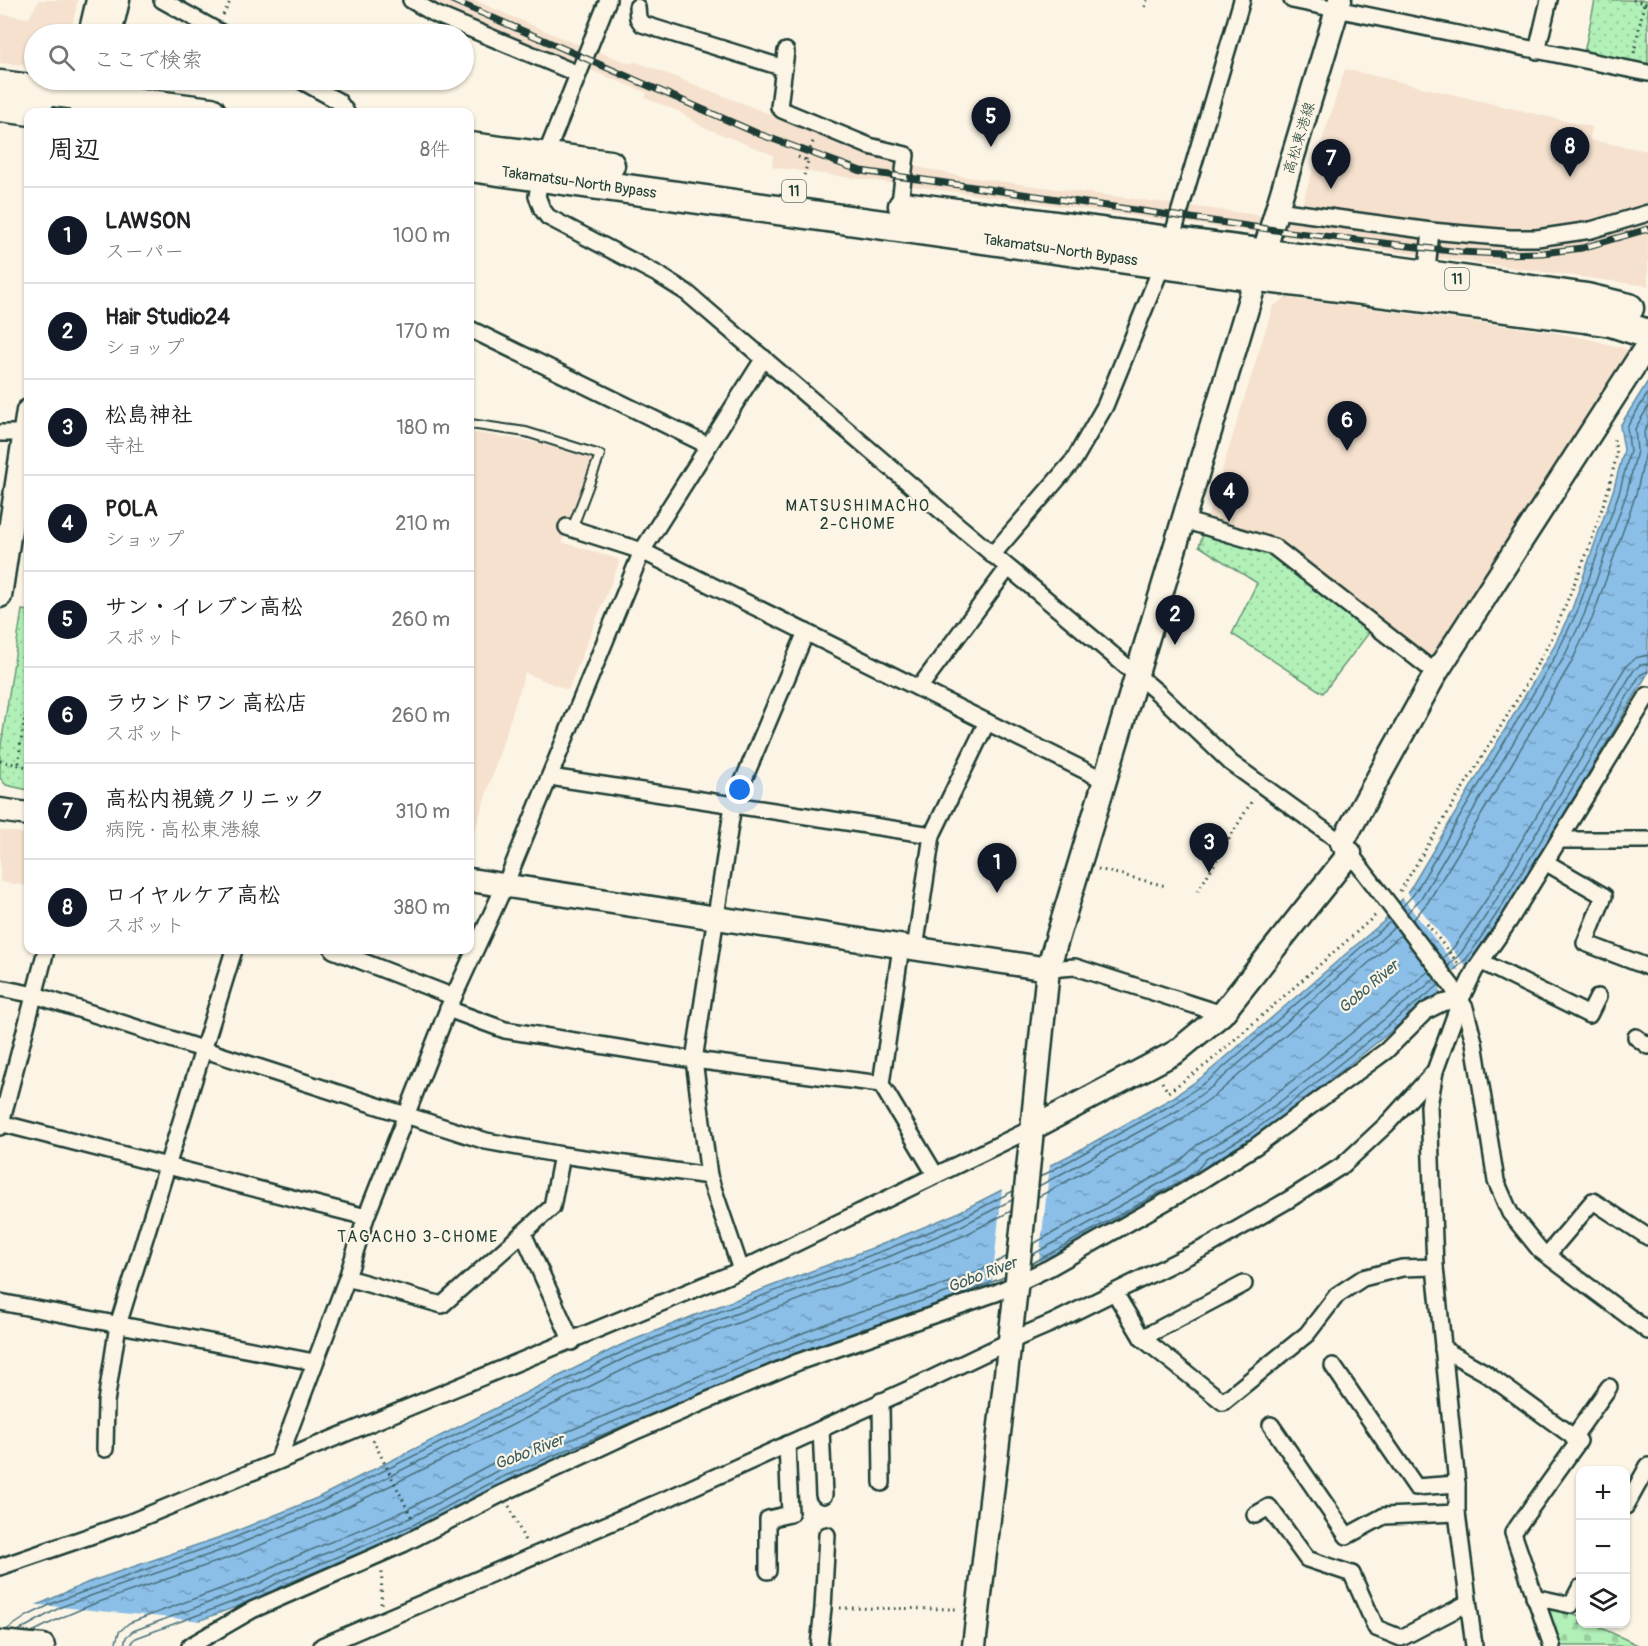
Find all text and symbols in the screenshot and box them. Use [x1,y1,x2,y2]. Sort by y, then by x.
search box [24,24,474,90]
icon: search [45,41,78,74]
text: ここで検索 [93,46,203,74]
pin: 5 [972,98,1010,147]
street label: 高松東港線 [1279,99,1320,177]
pin: 8 [1550,128,1590,177]
text: 周辺 [48,134,100,166]
text: 8件 [420,137,450,162]
pin: 7 [1312,140,1350,189]
street label: Takamatsu-North Bypass [500,163,658,203]
road number: 11 [782,180,806,202]
text: LAWSON [105,207,191,235]
text: 1 [64,223,71,248]
text: 100 m [393,223,450,248]
street label: Takamatsu-North Bypass [981,230,1139,271]
text: スーパー [105,239,184,264]
road number: 11 [1445,268,1469,290]
text: Hair Studio24 [105,303,230,331]
text: 2 [62,319,73,344]
text: 170 m [396,319,450,344]
text: ショップ [105,335,184,360]
text: 松島神社 [105,401,193,429]
pin: 6 [1328,402,1366,451]
text: 3 [62,415,73,440]
text: 180 m [396,415,450,440]
text: 寺社 [105,433,145,458]
pin: 4 [1210,472,1248,522]
text: POLA [105,495,158,523]
district label: MATSUSHIMACHO 2-CHOME [786,496,930,534]
text: 4 [62,511,73,536]
text: 210 m [395,511,450,536]
text: ショップ [105,527,184,552]
text: サン・イレブン高松 [105,593,303,621]
pin: 2 [1156,596,1194,645]
text: 5 [62,607,73,632]
text: 260 m [391,607,450,632]
text: スポット [105,625,185,650]
text: ラウンドワン 高松店 [105,689,308,717]
text: 6 [62,703,73,728]
text: 260 m [391,703,450,728]
text: スポット [105,721,185,746]
your location [725,775,754,804]
text: 高松内視鏡クリニック [105,785,325,813]
text: 7 [62,799,73,824]
text: 310 m [395,799,450,824]
text: 病院 · 高松東港線 [105,817,260,842]
pin: 3 [1190,824,1228,873]
pin: 1 [978,844,1016,893]
text: ロイヤルケア高松 [105,881,281,909]
text: 8 [62,895,73,920]
text: 380 m [393,895,450,920]
text: スポット [105,913,185,938]
water label: Gobo River [1334,954,1405,1018]
district label: TAGACHO 3-CHOME [337,1227,499,1247]
water label: Gobo River [945,1252,1022,1297]
water label: Gobo River [492,1429,569,1474]
map controls [1576,1466,1630,1628]
button: + [1576,1466,1630,1520]
button: − [1576,1520,1630,1574]
button: layers [1576,1574,1630,1628]

